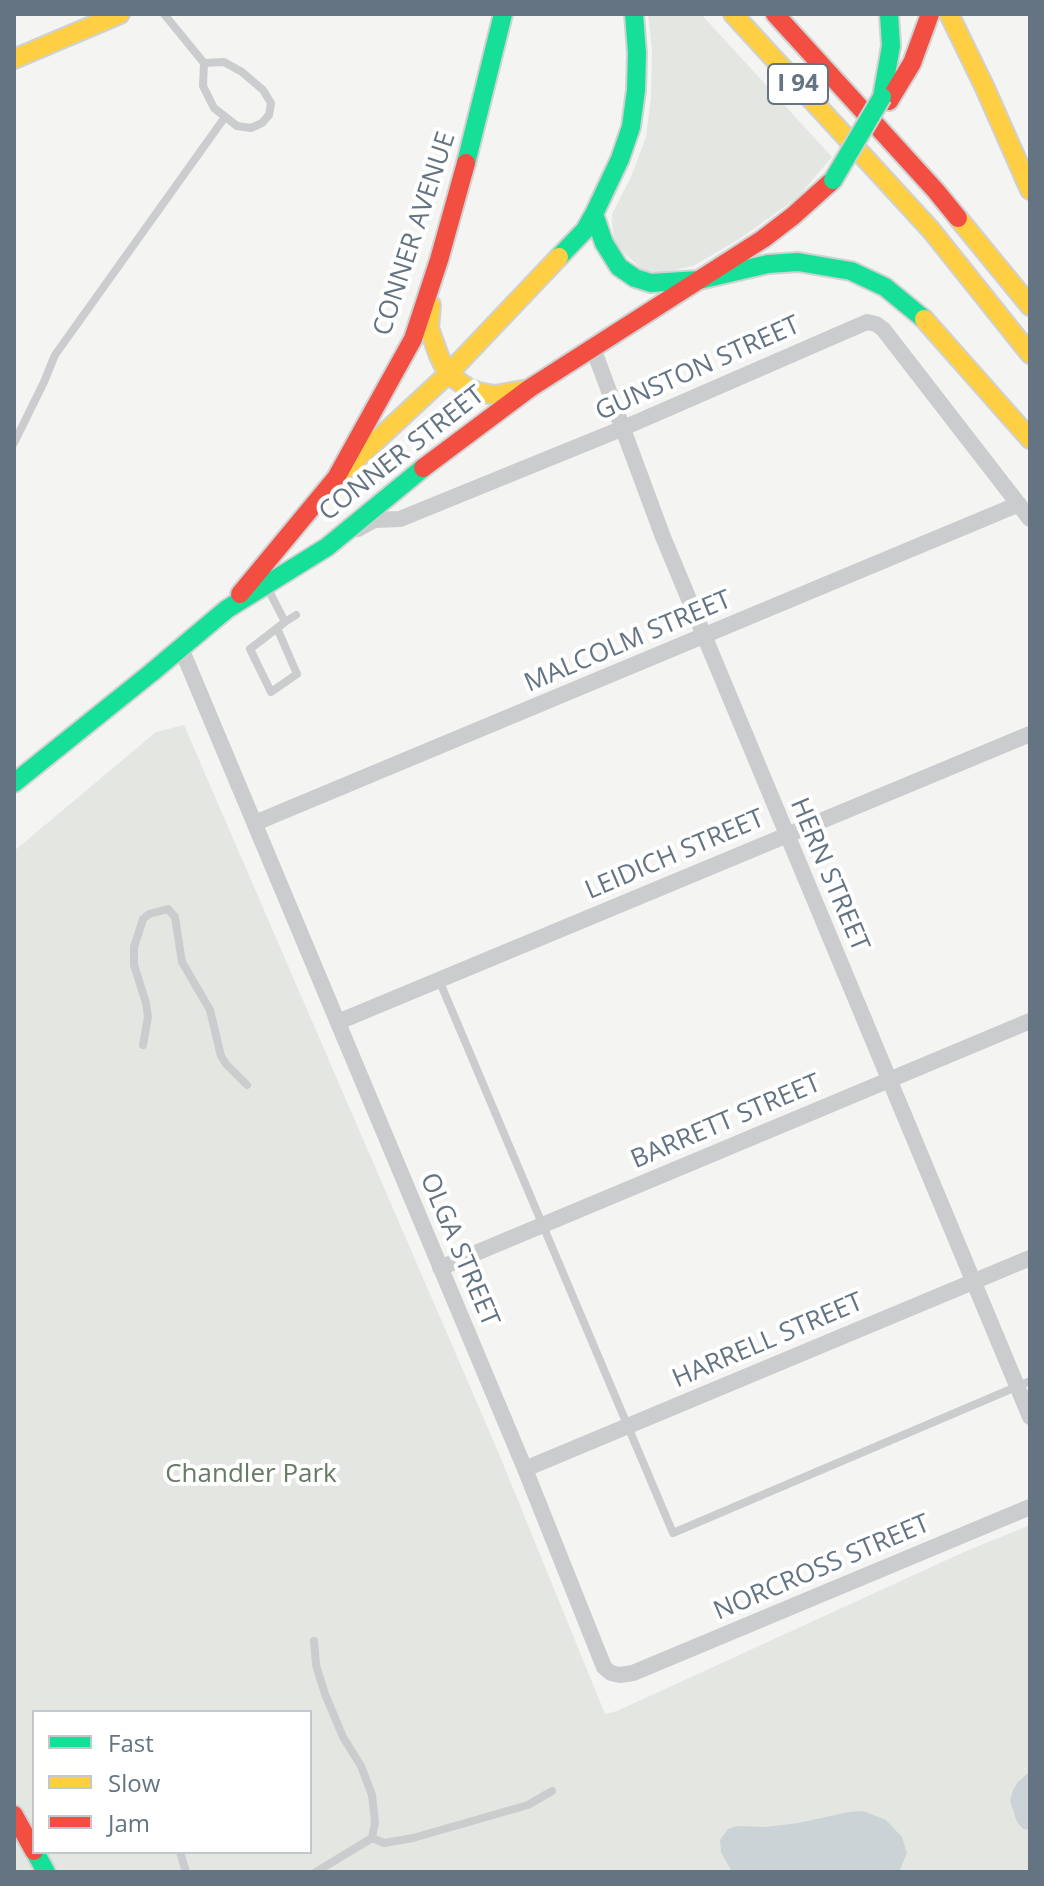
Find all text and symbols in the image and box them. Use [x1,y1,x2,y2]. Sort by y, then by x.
road number: I 94 [768,64,828,104]
street label: CONNER AVENUE [367,128,463,340]
street label: GUNSTON STREET [591,310,805,428]
street label: CONNER STREET [313,380,491,528]
street label: MALCOLM STREET [520,584,736,700]
street label: HERN STREET [783,794,875,956]
street label: LEIDICH STREET [581,803,769,907]
street label: BARRETT STREET [626,1068,826,1176]
street label: OLGA STREET [413,1169,505,1331]
street label: HARRELL STREET [668,1287,868,1395]
park label: Chandler Park [165,1459,337,1491]
street label: NORCROSS STREET [709,1508,935,1628]
legend [32,1710,312,1854]
text: Fast [108,1726,154,1759]
text: Slow [108,1766,160,1799]
text: Jam [108,1806,150,1839]

